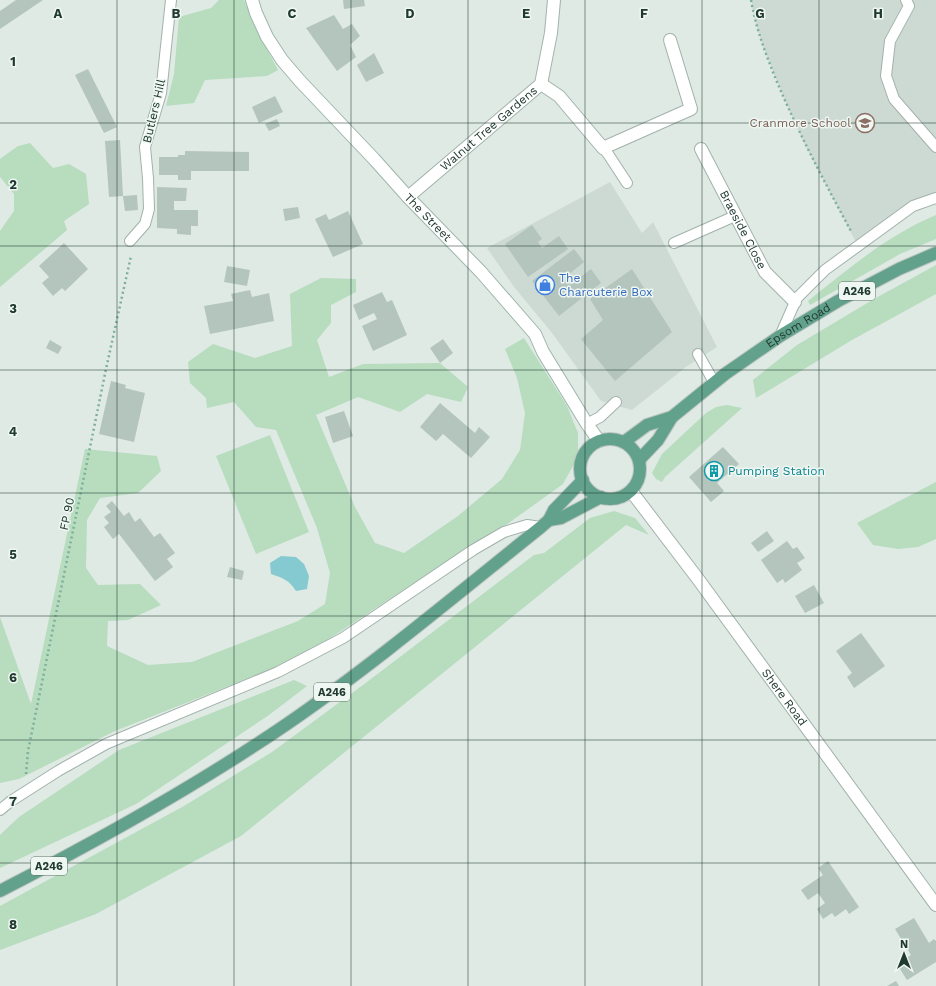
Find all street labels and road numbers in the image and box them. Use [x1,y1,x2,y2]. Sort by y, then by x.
street label: Butlers Hill [140,77,168,144]
street label: Walnut Tree Gardens [437,83,540,173]
street label: Braeside Close [717,188,769,272]
street label: The Street [401,190,454,244]
road number: A246 [839,282,875,300]
street label: Epsom Road [763,300,833,351]
street label: FP 90 [57,496,77,532]
street label: Shere Road [759,666,810,728]
road number: A246 [314,683,350,701]
road number: A246 [31,857,67,875]

